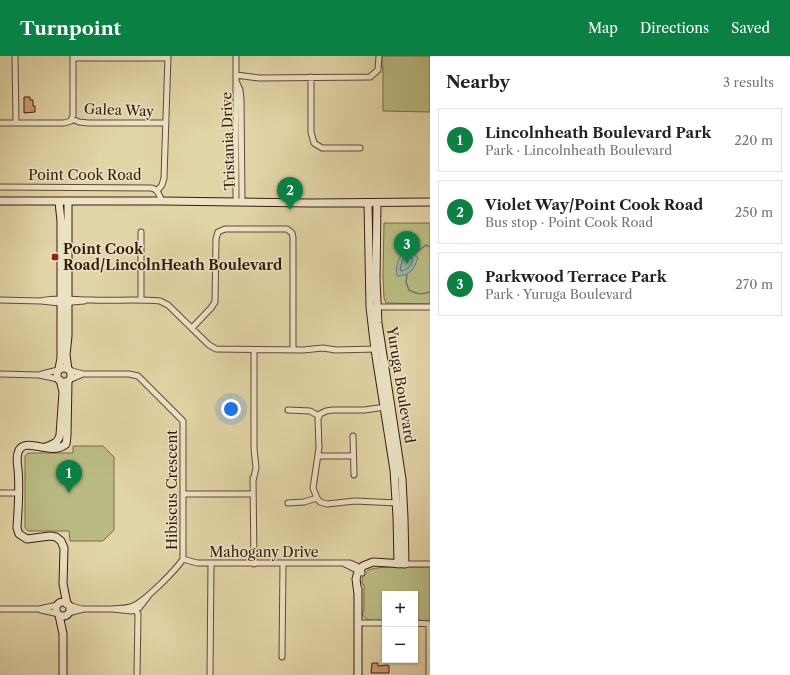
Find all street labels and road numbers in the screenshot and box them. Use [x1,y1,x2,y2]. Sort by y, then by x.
street label: Tristania Drive [217,91,239,191]
street label: Galea Way [84,100,154,120]
street label: Point Cook Road [28,166,142,184]
street label: Yuruga Boulevard [383,324,419,445]
street label: Hibiscus Crescent [163,430,181,550]
street label: Mahogany Drive [209,543,319,561]

